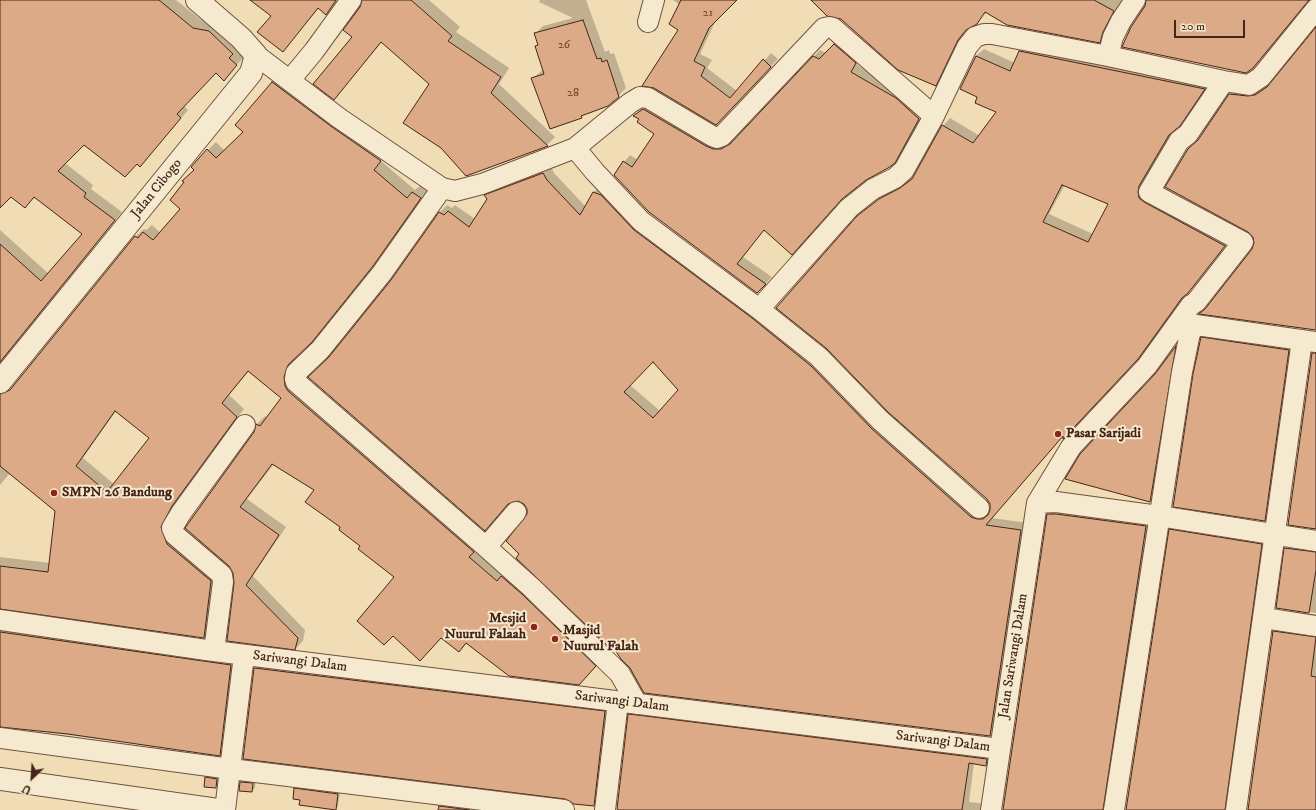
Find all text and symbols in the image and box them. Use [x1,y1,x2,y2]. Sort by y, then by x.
house number: 21 [703,7,713,21]
scale bar [1176,12,1247,38]
text: 20 m [1181,19,1205,34]
house number: 26 [558,39,570,53]
house number: 28 [567,87,579,101]
street label: Jalan Cibogo [128,156,186,222]
place label: Pasar Sarijadi [1066,426,1141,442]
marker: Pasar Sarijadi [1053,429,1063,439]
place label: SMPN 26 Bandung [62,485,172,501]
marker: SMPN 26 Bandung [49,488,59,498]
street label: Jalan Sariwangi Dalam [996,592,1032,720]
place label: Mesjid Nuurul Falaah [445,611,526,644]
marker: Mesjid Nuurul Falaah [529,622,539,632]
place label: Masjid Nuurul Falah [563,623,638,656]
marker: Masjid Nuurul Falah [550,634,560,644]
street label: Sariwangi Dalam [252,648,348,676]
street label: Sariwangi Dalam [574,688,670,716]
street label: Sariwangi Dalam [895,728,991,756]
north arrow [12,758,52,798]
text: U [20,781,34,797]

